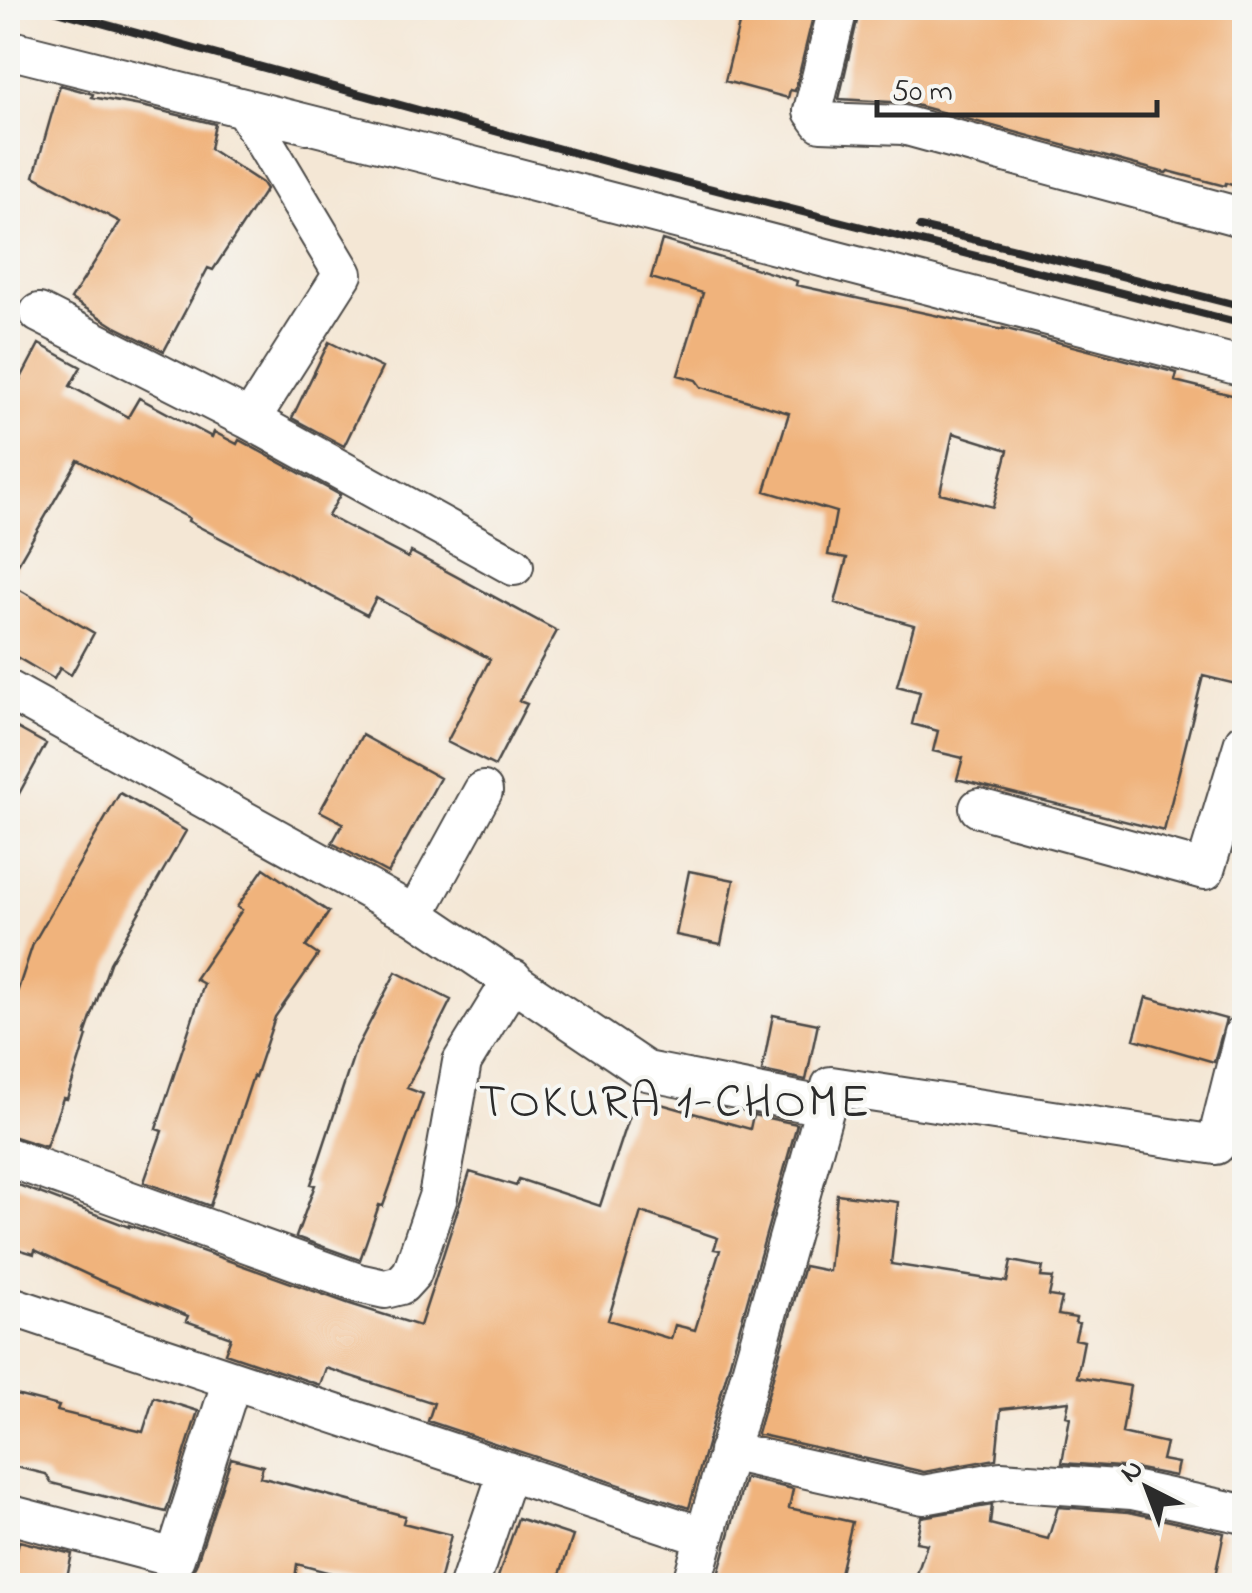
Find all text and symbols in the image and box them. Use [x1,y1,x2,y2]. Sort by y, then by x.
scale bar [877,55,1157,117]
text: 50 m [892,71,953,115]
district label: TOKURA 1-CHOME [478,1069,872,1139]
north arrow [1097,1438,1197,1538]
text: N [1112,1450,1153,1494]

